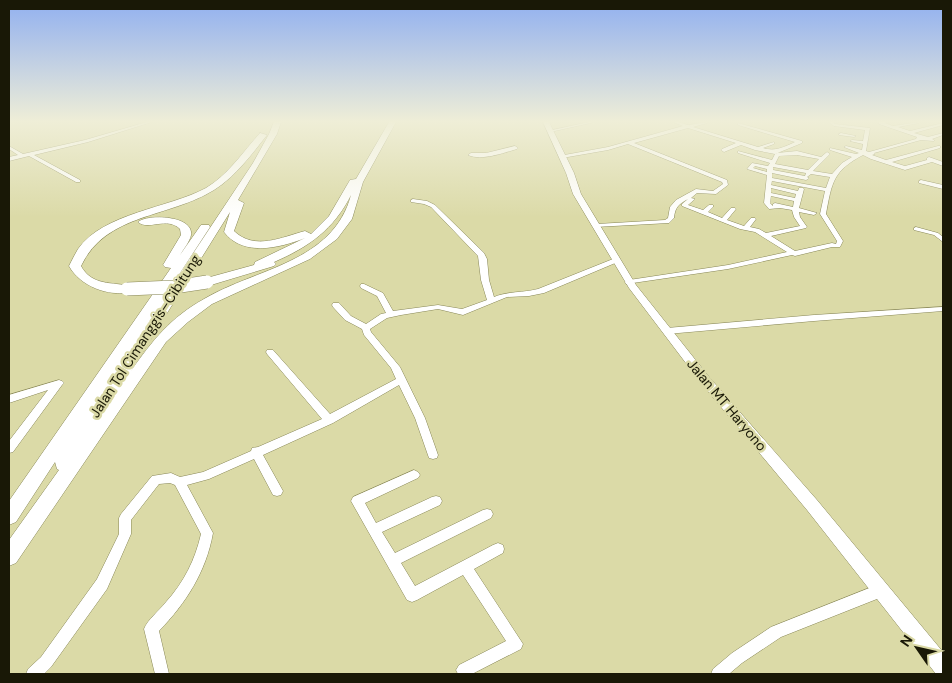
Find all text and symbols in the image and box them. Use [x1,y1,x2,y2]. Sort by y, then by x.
street label: Jalan Tol Cimanggis–Cibitung [86,251,205,421]
street label: Jalan MT Haryono [683,355,771,455]
north arrow [892,623,942,673]
text: N [896,631,917,650]

